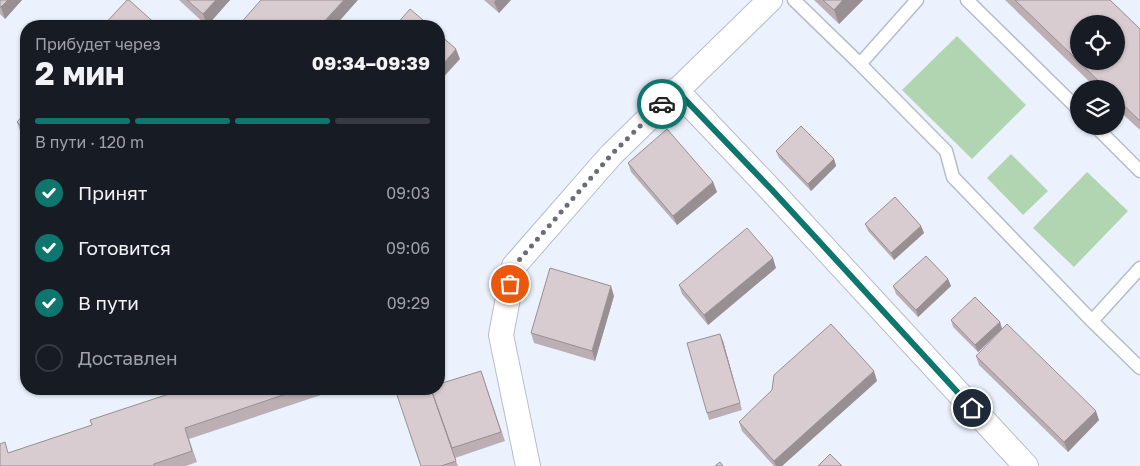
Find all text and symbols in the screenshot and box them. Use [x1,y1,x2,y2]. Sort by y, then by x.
map controls [1070,15,1125,135]
button: locate [1070,15,1125,70]
text: Прибудет через [35,34,161,54]
text: 09:34–09:39 [312,51,430,74]
text: 2 мин [35,54,125,92]
courier [637,79,687,129]
button: layers [1070,80,1125,135]
icon: car [648,90,676,118]
text: В пути · 120 m [35,132,144,152]
icon: check [35,179,63,207]
text: Принят [78,181,147,204]
text: 09:03 [386,183,430,203]
icon: check [35,234,63,262]
text: Готовится [78,236,171,259]
text: 09:06 [386,238,430,258]
pin [489,263,531,305]
icon: bag [496,270,524,298]
icon: check [35,289,63,317]
text: В пути [78,291,139,314]
text: 09:29 [387,293,430,313]
text: Доставлен [78,346,178,369]
pin [951,387,993,429]
icon: home [958,394,986,422]

